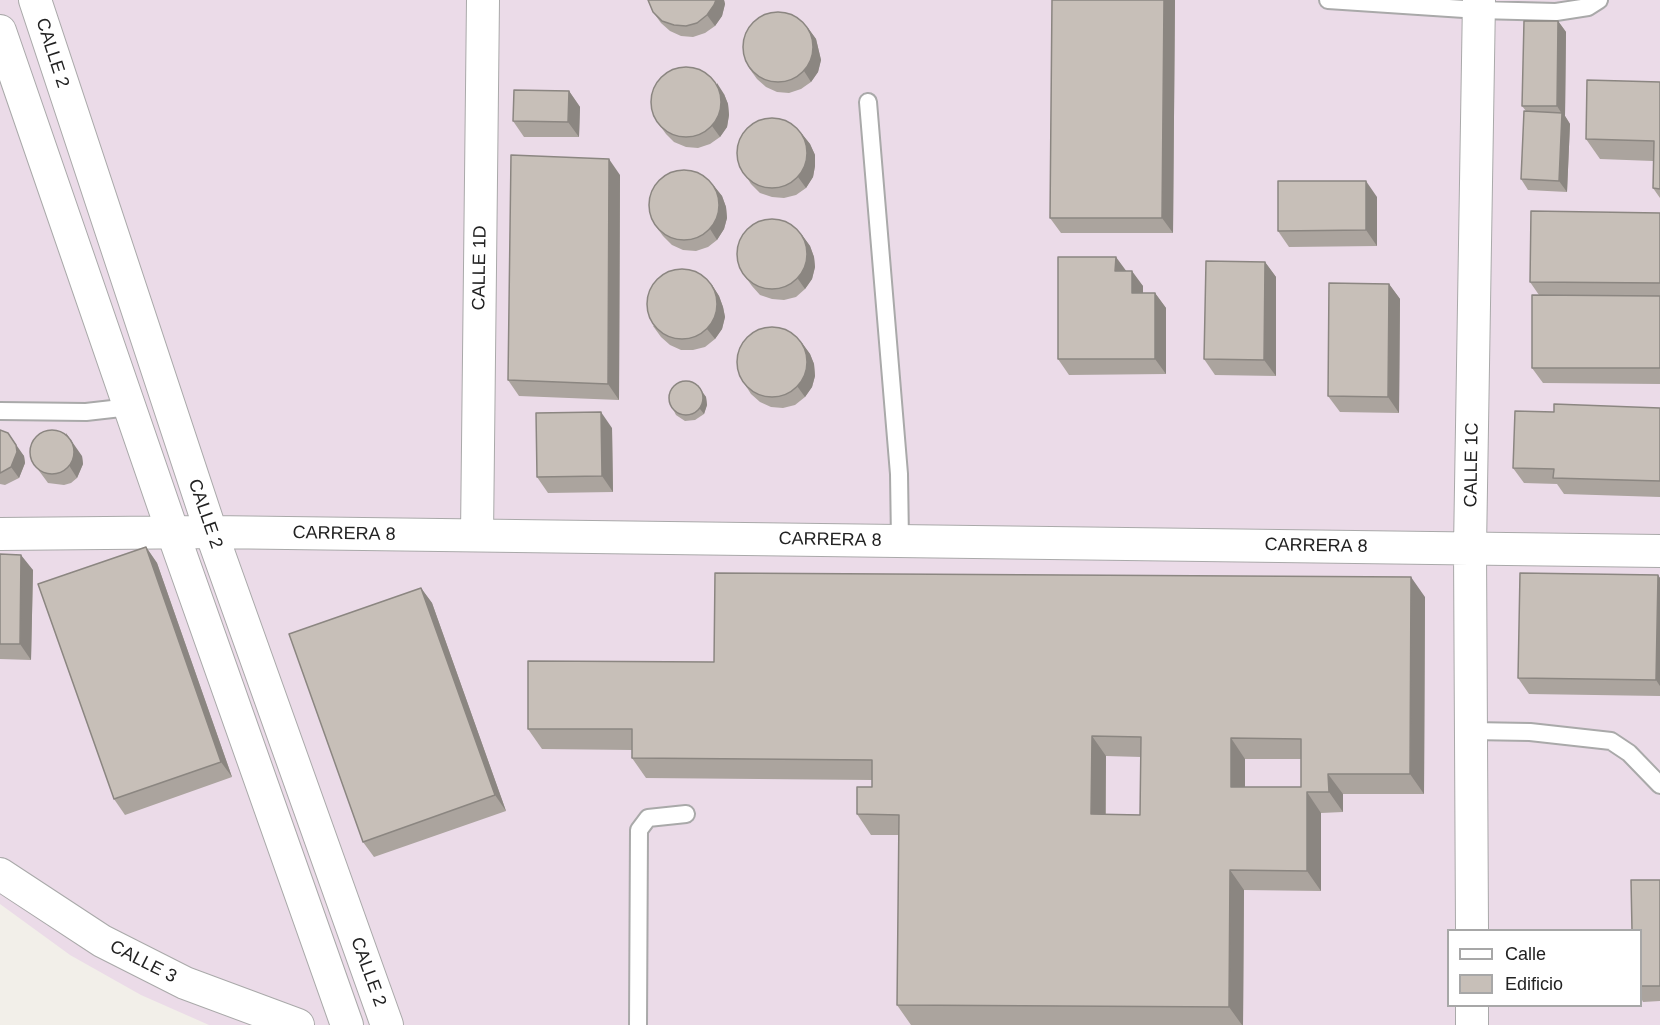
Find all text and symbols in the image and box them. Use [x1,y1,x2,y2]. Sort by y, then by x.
street label: CALLE 2 [31,15,73,91]
street label: CALLE 1D [468,225,492,311]
street label: CALLE 1C [1460,422,1484,508]
street label: CALLE 2 [183,476,227,552]
street label: CARRERA 8 [292,522,396,546]
street label: CARRERA 8 [778,528,882,552]
street label: CARRERA 8 [1264,534,1368,558]
legend [1447,929,1642,1007]
street label: CALLE 2 [346,934,390,1010]
street label: CALLE 3 [106,936,180,988]
text: Calle [1505,944,1546,964]
text: Edificio [1505,974,1563,994]

